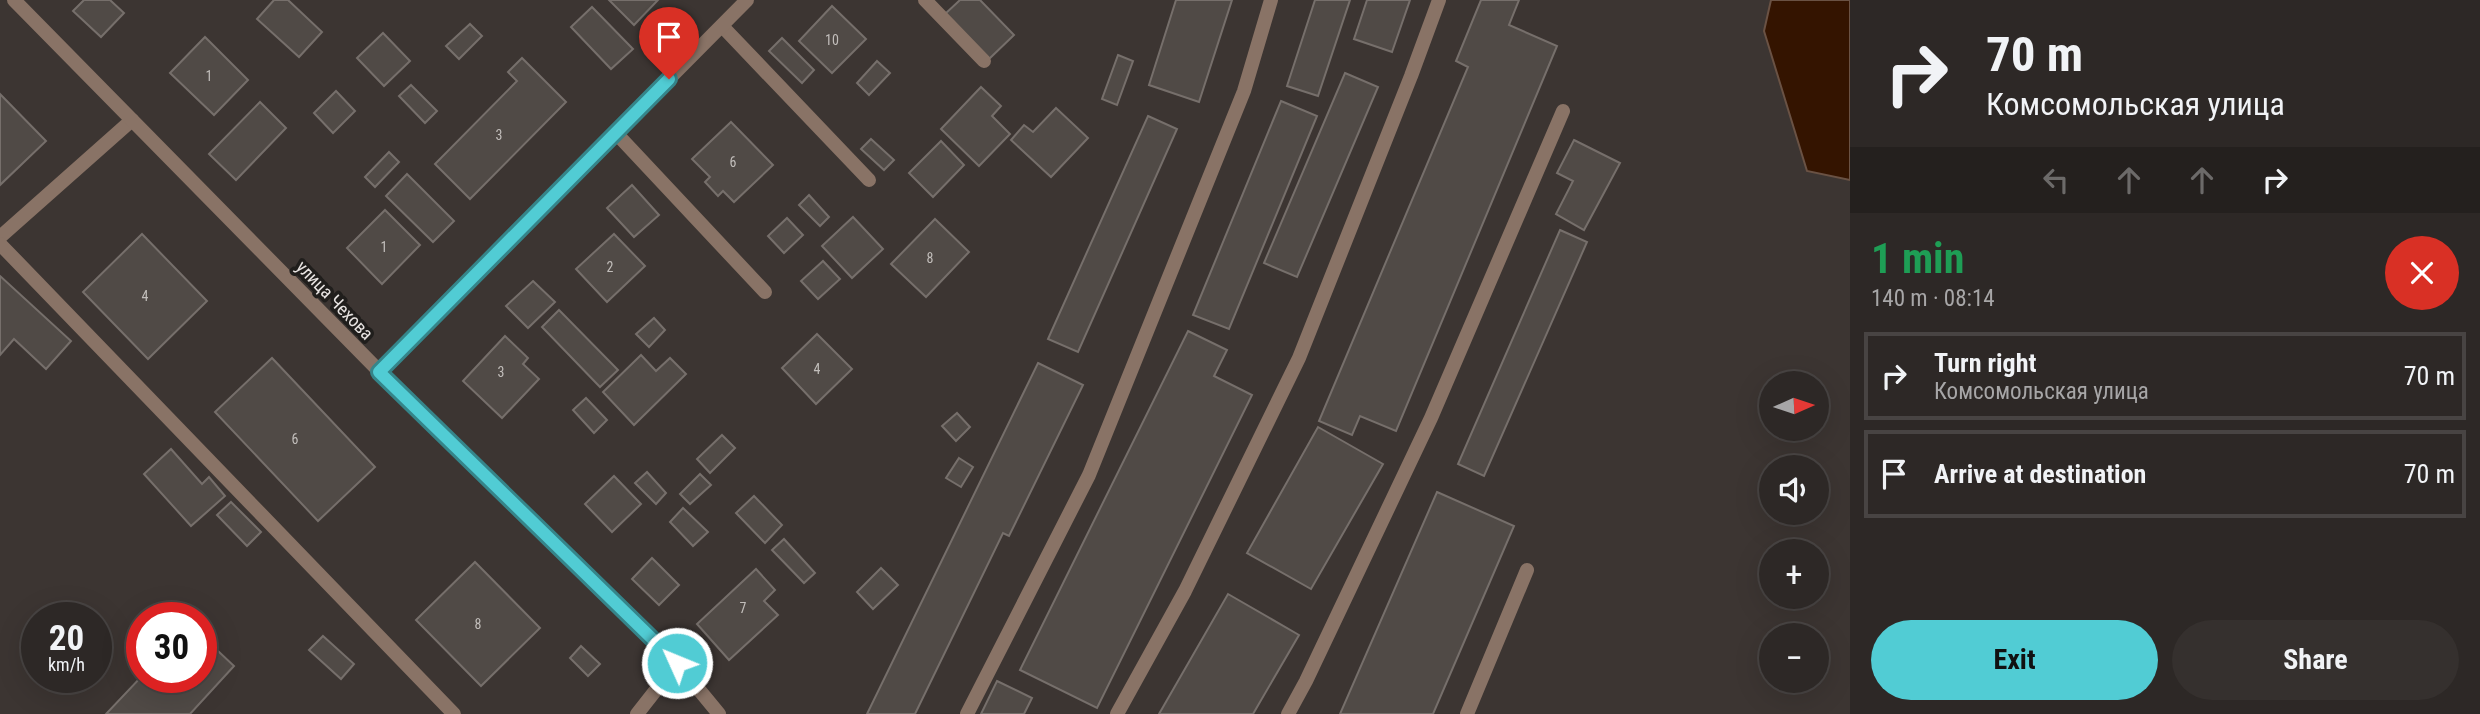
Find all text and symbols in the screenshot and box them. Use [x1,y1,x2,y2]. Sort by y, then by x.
pin [639,7,699,79]
icon: arrive [650,18,688,56]
text: 70 m [1986,26,2083,83]
icon: right [1871,28,1962,119]
house number: 10 [825,32,839,48]
house number: 1 [206,68,212,84]
text: Комсомольская улица [1986,85,2285,123]
house number: 3 [496,127,502,143]
house number: 6 [730,154,737,170]
icon: left [2037,161,2075,199]
icon: ahead [2110,161,2148,199]
icon: ahead [2183,161,2221,199]
icon: right [2256,161,2294,199]
text: 1 min [1871,234,1964,283]
button: close [2385,236,2459,310]
house number: 1 [381,239,387,255]
house number: 8 [927,250,934,266]
street label: улица Чехова [292,256,378,344]
house number: 2 [607,259,614,275]
text: 140 m · 08:14 [1871,285,1995,312]
house number: 4 [142,288,149,304]
text: Turn right [1934,348,2036,378]
icon: right [1875,357,1913,395]
house number: 4 [814,361,821,377]
text: 70 m [2404,361,2455,391]
house number: 3 [498,364,504,380]
north arrow [1759,371,1829,441]
map controls [1759,371,1829,693]
text: Комсомольская улица [1934,378,2149,405]
house number: 6 [292,431,299,447]
button: sound [1759,455,1829,525]
icon: arrive [1875,455,1913,493]
text: Arrive at destination [1934,459,2146,489]
text: 70 m [2404,459,2455,489]
button: + [1759,539,1829,609]
house number: 7 [740,600,747,616]
speed limit sign: 30 [126,602,217,693]
house number: 8 [475,616,482,632]
text: 20 [49,618,84,659]
button: Exit [1871,620,2158,700]
button: Share [2172,620,2459,700]
button: − [1759,623,1829,693]
position arrow [640,626,714,700]
text: km/h [48,654,85,675]

